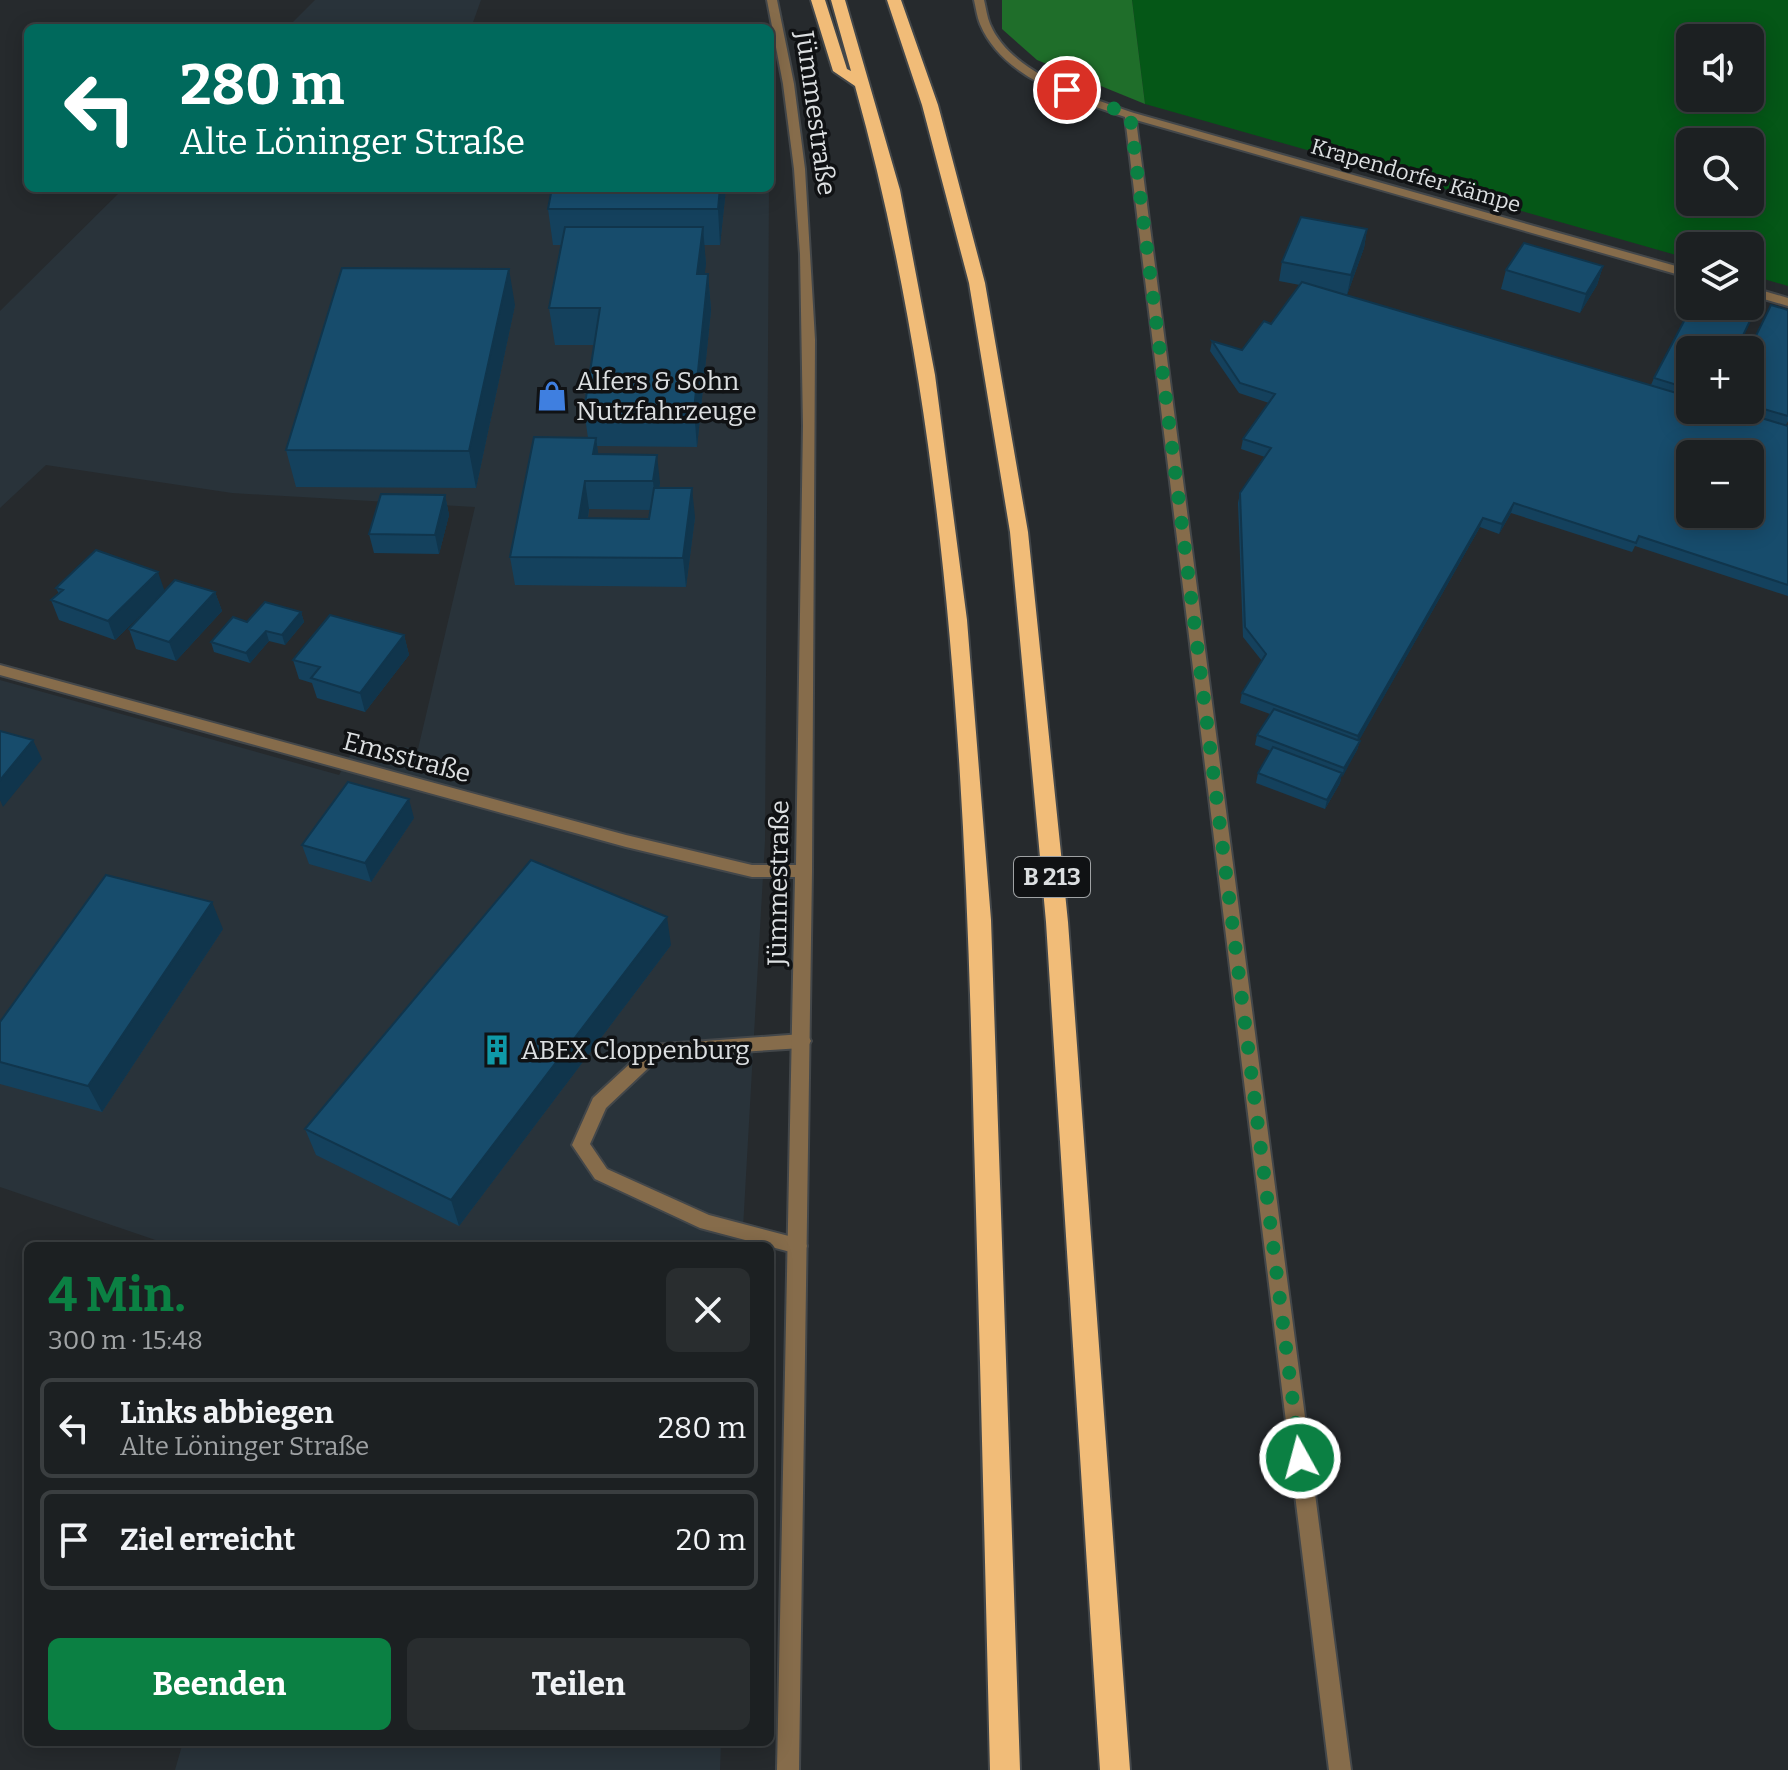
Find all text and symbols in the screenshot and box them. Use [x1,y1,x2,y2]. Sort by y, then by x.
map controls [1676,24,1764,528]
button: sound [1676,24,1764,112]
street label: Jümmestraße [788,28,842,197]
text: 280 m [180,52,344,119]
icon: left [48,56,152,160]
pin [1033,56,1101,124]
icon: arrive [1045,68,1089,112]
text: Alte Löninger Straße [180,120,525,164]
button: search [1676,128,1764,216]
street label: Krapendorfer Kämpe [1308,133,1524,218]
button: layers [1676,232,1764,320]
button: + [1676,336,1764,424]
place label: Alfers & Sohn Nutzfahrzeuge [576,366,757,427]
shop icon: Alfers & Sohn Nutzfahrzeuge [535,379,569,413]
button: − [1676,440,1764,528]
street label: Emsstraße [340,726,474,789]
street label: Jümmestraße [762,800,795,967]
road number: B 213 [1014,857,1090,897]
building icon: ABEX Cloppenburg [480,1033,514,1067]
place label: ABEX Cloppenburg [521,1035,750,1066]
text: 4 Min. [48,1266,186,1324]
button: close [666,1268,750,1352]
text: 300 m · 15:48 [48,1325,203,1356]
text: Links abbiegen [120,1395,333,1431]
icon: left [52,1406,96,1450]
text: 280 m [658,1410,746,1446]
position arrow [1258,1416,1342,1500]
text: Alte Löninger Straße [120,1431,369,1462]
icon: arrive [52,1518,96,1562]
text: Ziel erreicht [120,1522,295,1558]
text: 20 m [676,1522,746,1558]
button: Beenden [48,1638,391,1730]
button: Teilen [407,1638,750,1730]

